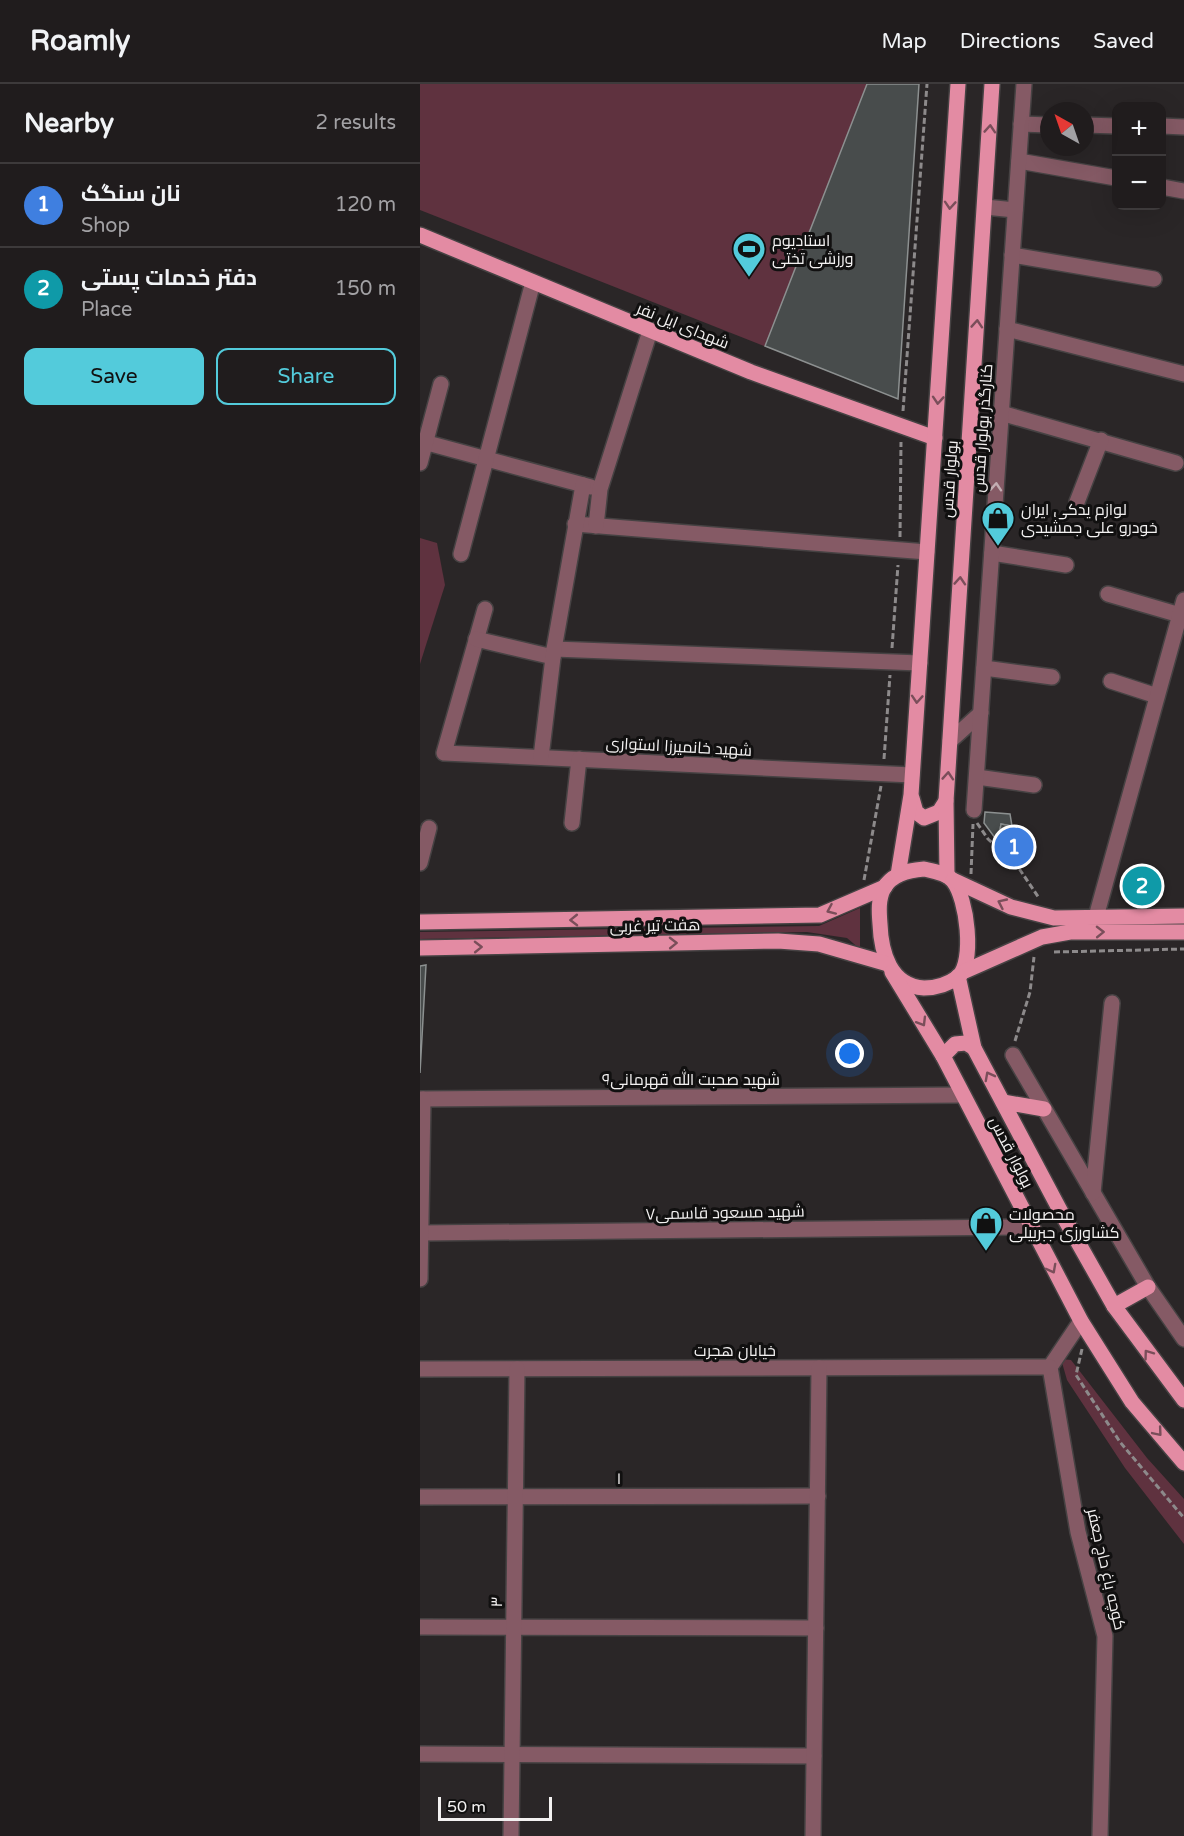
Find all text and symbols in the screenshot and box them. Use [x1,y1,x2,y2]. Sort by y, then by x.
text: Roamly [30,24,130,58]
text: Map [881,29,927,54]
text: Directions [960,29,1060,54]
text: Saved [1093,29,1154,54]
north arrow [1040,102,1094,156]
map controls [1112,102,1166,210]
button: + [1112,102,1166,156]
text: Nearby [24,108,114,139]
text: 2 results [316,111,396,135]
one-way arrow [983,125,996,134]
button: − [1112,156,1166,210]
text: نان سنگک [81,181,181,207]
text: 1 [37,193,50,217]
text: 120 m [335,193,396,217]
one-way arrow [944,201,957,210]
text: Shop [81,214,130,238]
sports icon: استادیوم ورزشی تختی [731,231,767,278]
place label: استادیوم ورزشی تختی [772,231,853,269]
text: دفتر خدمات پستی [81,265,257,291]
text: 2 [37,277,50,301]
text: 150 m [335,277,396,301]
text: Place [81,298,132,322]
street label: شهدای ایل نفر [632,298,732,354]
one-way arrow [970,319,983,328]
button: Save [24,348,204,405]
button: Share [216,348,396,405]
street label: کنارگذر بولوار قدس [969,363,997,493]
one-way arrow [931,395,944,404]
street label: بولوار قدس [937,440,963,518]
one-way arrow [990,483,1003,492]
shop icon: لوازم یدکی ایران خودرو علی جمشیدی [980,500,1016,547]
place label: لوازم یدکی ایران خودرو علی جمشیدی [1021,500,1158,538]
one-way arrow [953,577,966,586]
one-way arrow [911,695,924,704]
street label: شهید خانمیرزا استواری [605,733,753,761]
one-way arrow [941,771,954,780]
pin: 1 [994,824,1034,870]
pin: 2 [1122,864,1162,908]
one-way arrow [997,899,1008,911]
one-way arrow [826,903,837,915]
one-way arrow [570,913,579,926]
street label: هفت تیر غربی [609,915,701,937]
one-way arrow [1096,926,1105,938]
one-way arrow [669,937,678,949]
one-way arrow [474,941,483,953]
one-way arrow [915,1016,927,1026]
your location [835,1039,864,1068]
street label: شهید صحبت الله قهرمانی۹ [602,1069,780,1090]
one-way arrow [985,1071,996,1082]
street label: بولوار قدس [985,1113,1038,1192]
street label: شهید مسعود قاسمی۷ [645,1202,805,1224]
shop icon: محصولات کشاورزی جبرییلی [968,1205,1004,1252]
place label: محصولات کشاورزی جبرییلی [1009,1205,1120,1243]
one-way arrow [1045,1263,1056,1273]
street label: خیابان هجرت [694,1341,776,1361]
one-way arrow [1145,1349,1156,1360]
one-way arrow [1150,1425,1161,1436]
street label: ۱ [617,1469,621,1489]
street label: کوچه باغ حاج جعفر [1081,1505,1130,1632]
street label: ۳ [487,1596,507,1608]
scale bar [438,1794,552,1822]
text: 50 m [447,1797,486,1817]

